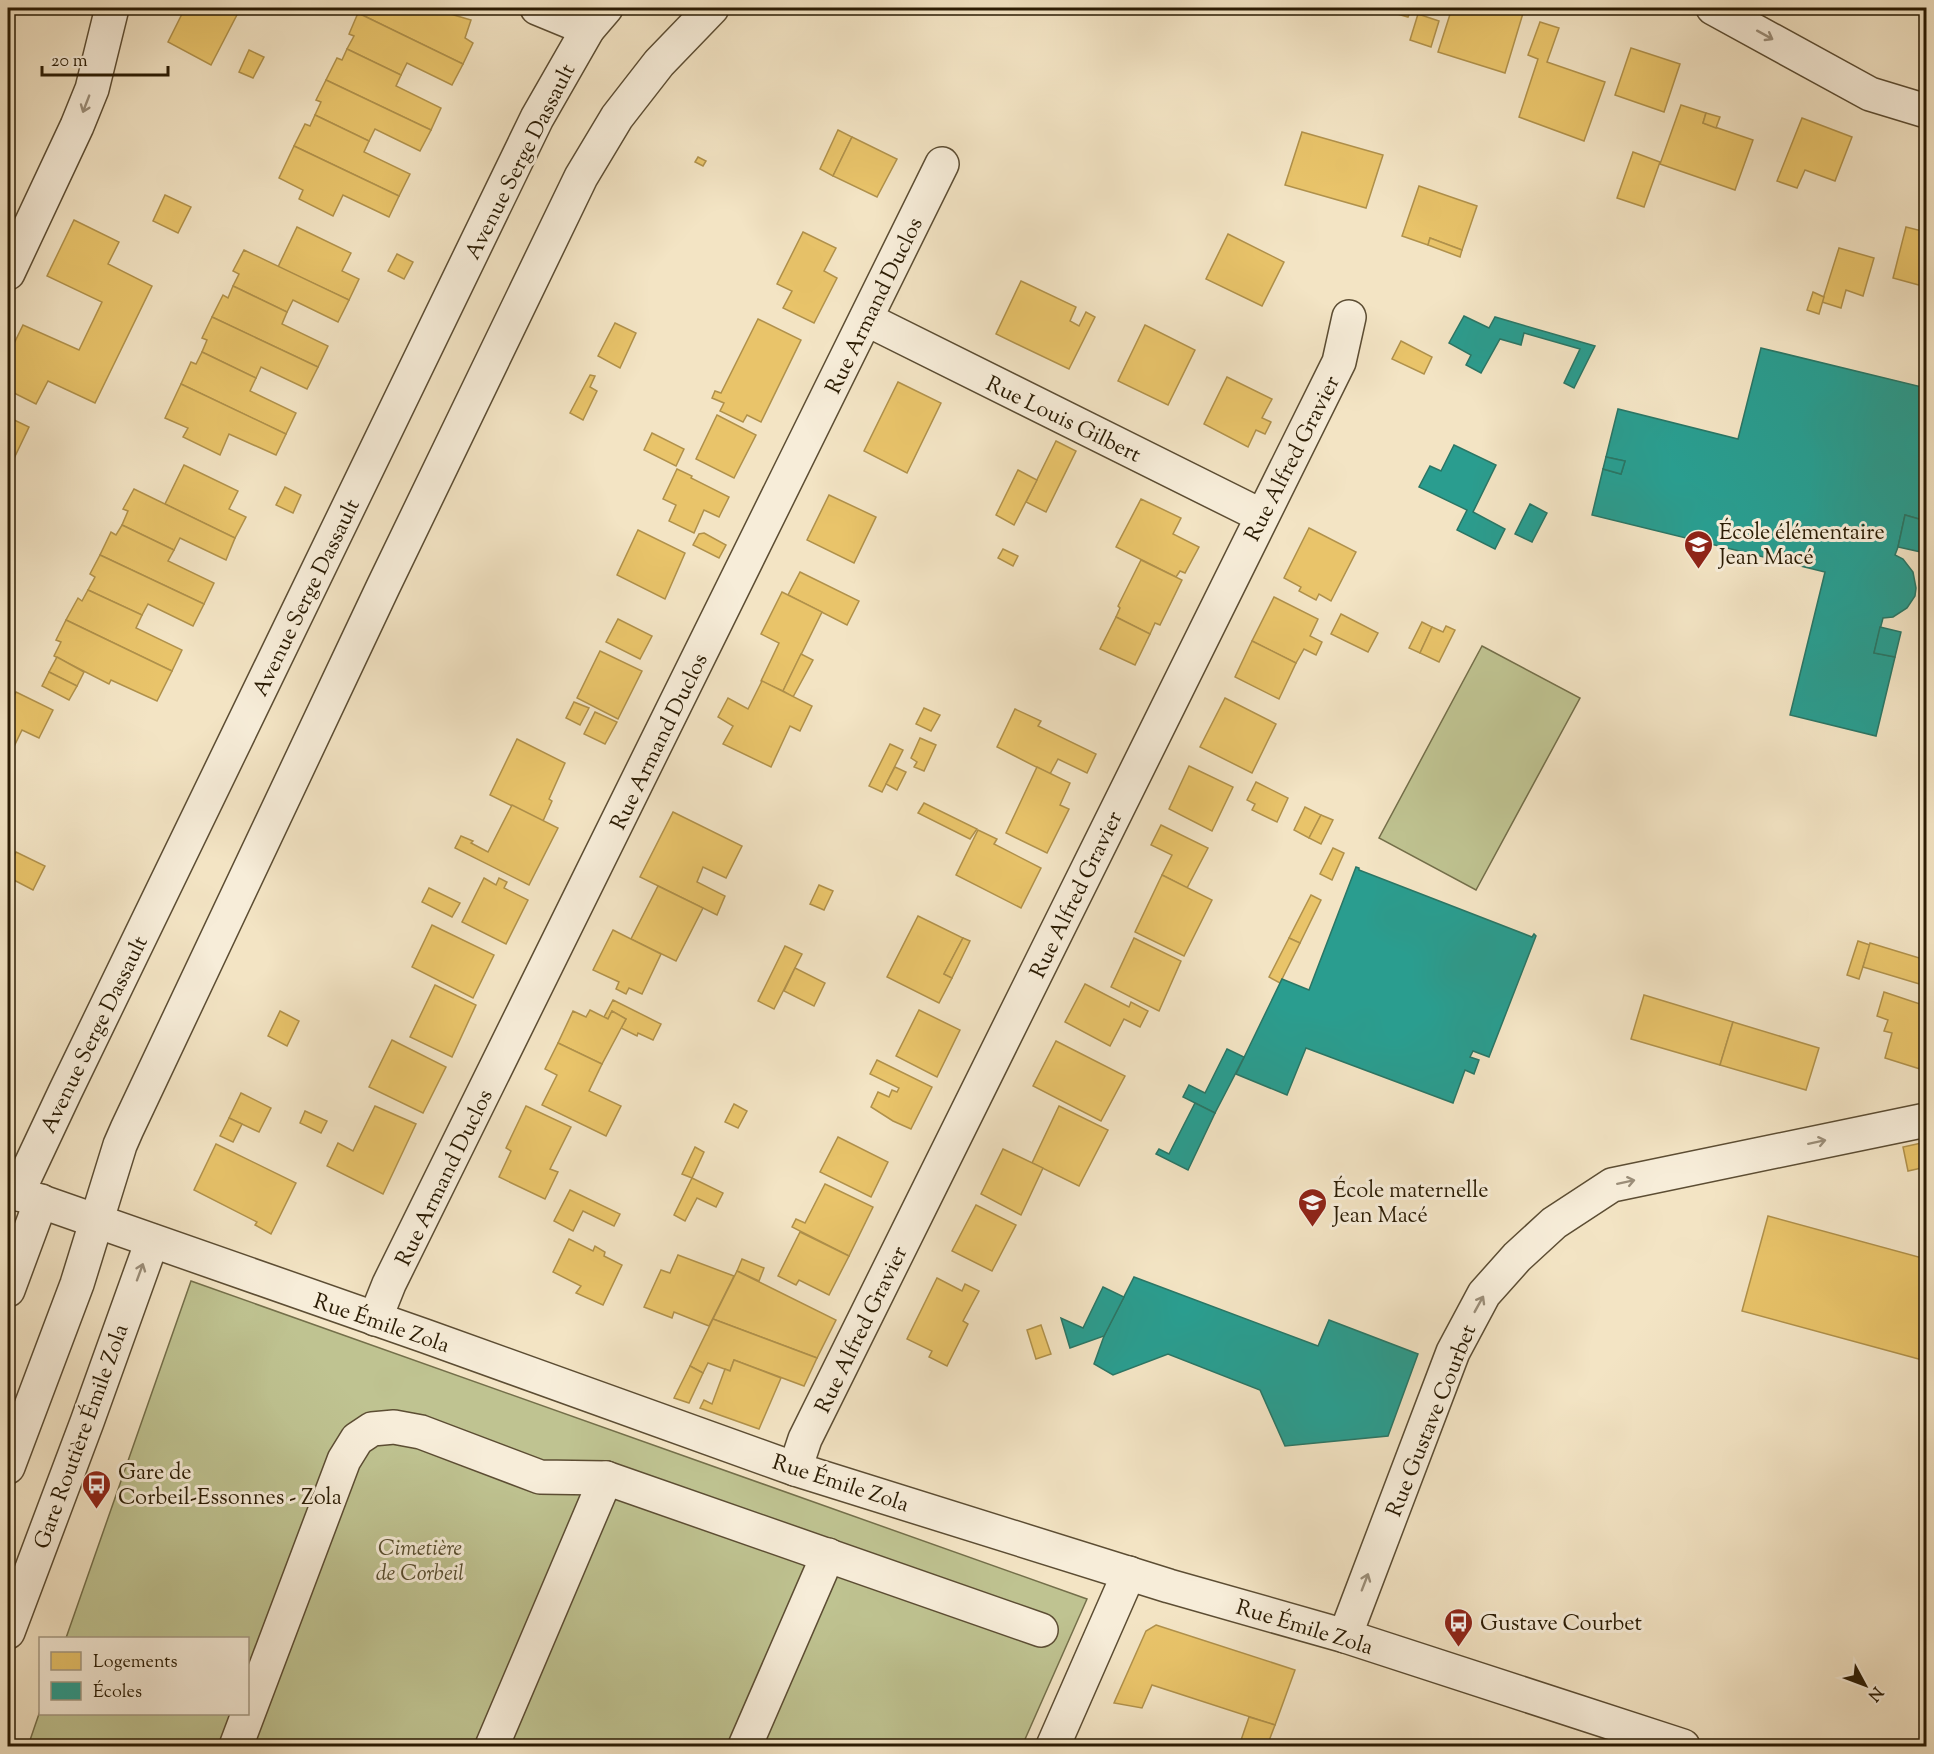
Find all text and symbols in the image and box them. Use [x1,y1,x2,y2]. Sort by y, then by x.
one-way arrow [1756,29,1773,41]
scale bar [42,39,168,77]
text: 20 m [51,49,88,75]
street label: Avenue Serge Dassault [458,58,585,266]
one-way arrow [80,95,91,113]
street label: Rue Armand Duclos [819,212,932,400]
street label: Rue Louis Gilbert [980,369,1146,472]
street label: Rue Alfred Gravier [1238,371,1349,548]
street label: Avenue Serge Dassault [246,494,370,702]
place label: École élémentaire Jean Macé [1718,517,1885,575]
school or university icon: École élémentaire Jean Macé [1682,528,1714,570]
street label: Rue Armand Duclos [604,648,717,836]
street label: Rue Alfred Gravier [1023,806,1132,984]
street label: Avenue Serge Dassault [34,931,158,1139]
street label: Rue Armand Duclos [389,1084,502,1272]
one-way arrow [1807,1136,1826,1148]
place label: École maternelle Jean Macé [1332,1175,1488,1233]
one-way arrow [1616,1176,1635,1187]
school or university icon: École maternelle Jean Macé [1296,1186,1328,1228]
street label: Rue Alfred Gravier [808,1241,917,1419]
one-way arrow [136,1263,147,1282]
street label: Rue Émile Zola [309,1286,454,1363]
one-way arrow [1474,1296,1485,1314]
street label: Gare Routière Émile Zola [26,1320,138,1554]
street label: Rue Gustave Courbet [1380,1320,1486,1522]
street label: Rue Émile Zola [768,1447,913,1522]
place label: Gare de Corbeil-Essonnes - Zola [118,1458,342,1515]
bus stop icon: Gare de Corbeil-Essonnes - Zola [81,1468,113,1510]
park label: Cimetière de Corbeil [376,1534,464,1591]
one-way arrow [1361,1573,1372,1591]
street label: Rue Émile Zola [1232,1592,1377,1665]
bus stop icon: Gustave Courbet [1443,1606,1475,1648]
place label: Gustave Courbet [1480,1609,1643,1641]
legend [39,1637,249,1715]
text: Logements [93,1650,178,1676]
north arrow [1835,1655,1895,1715]
text: Écoles [93,1680,142,1706]
text: N [1861,1681,1887,1706]

